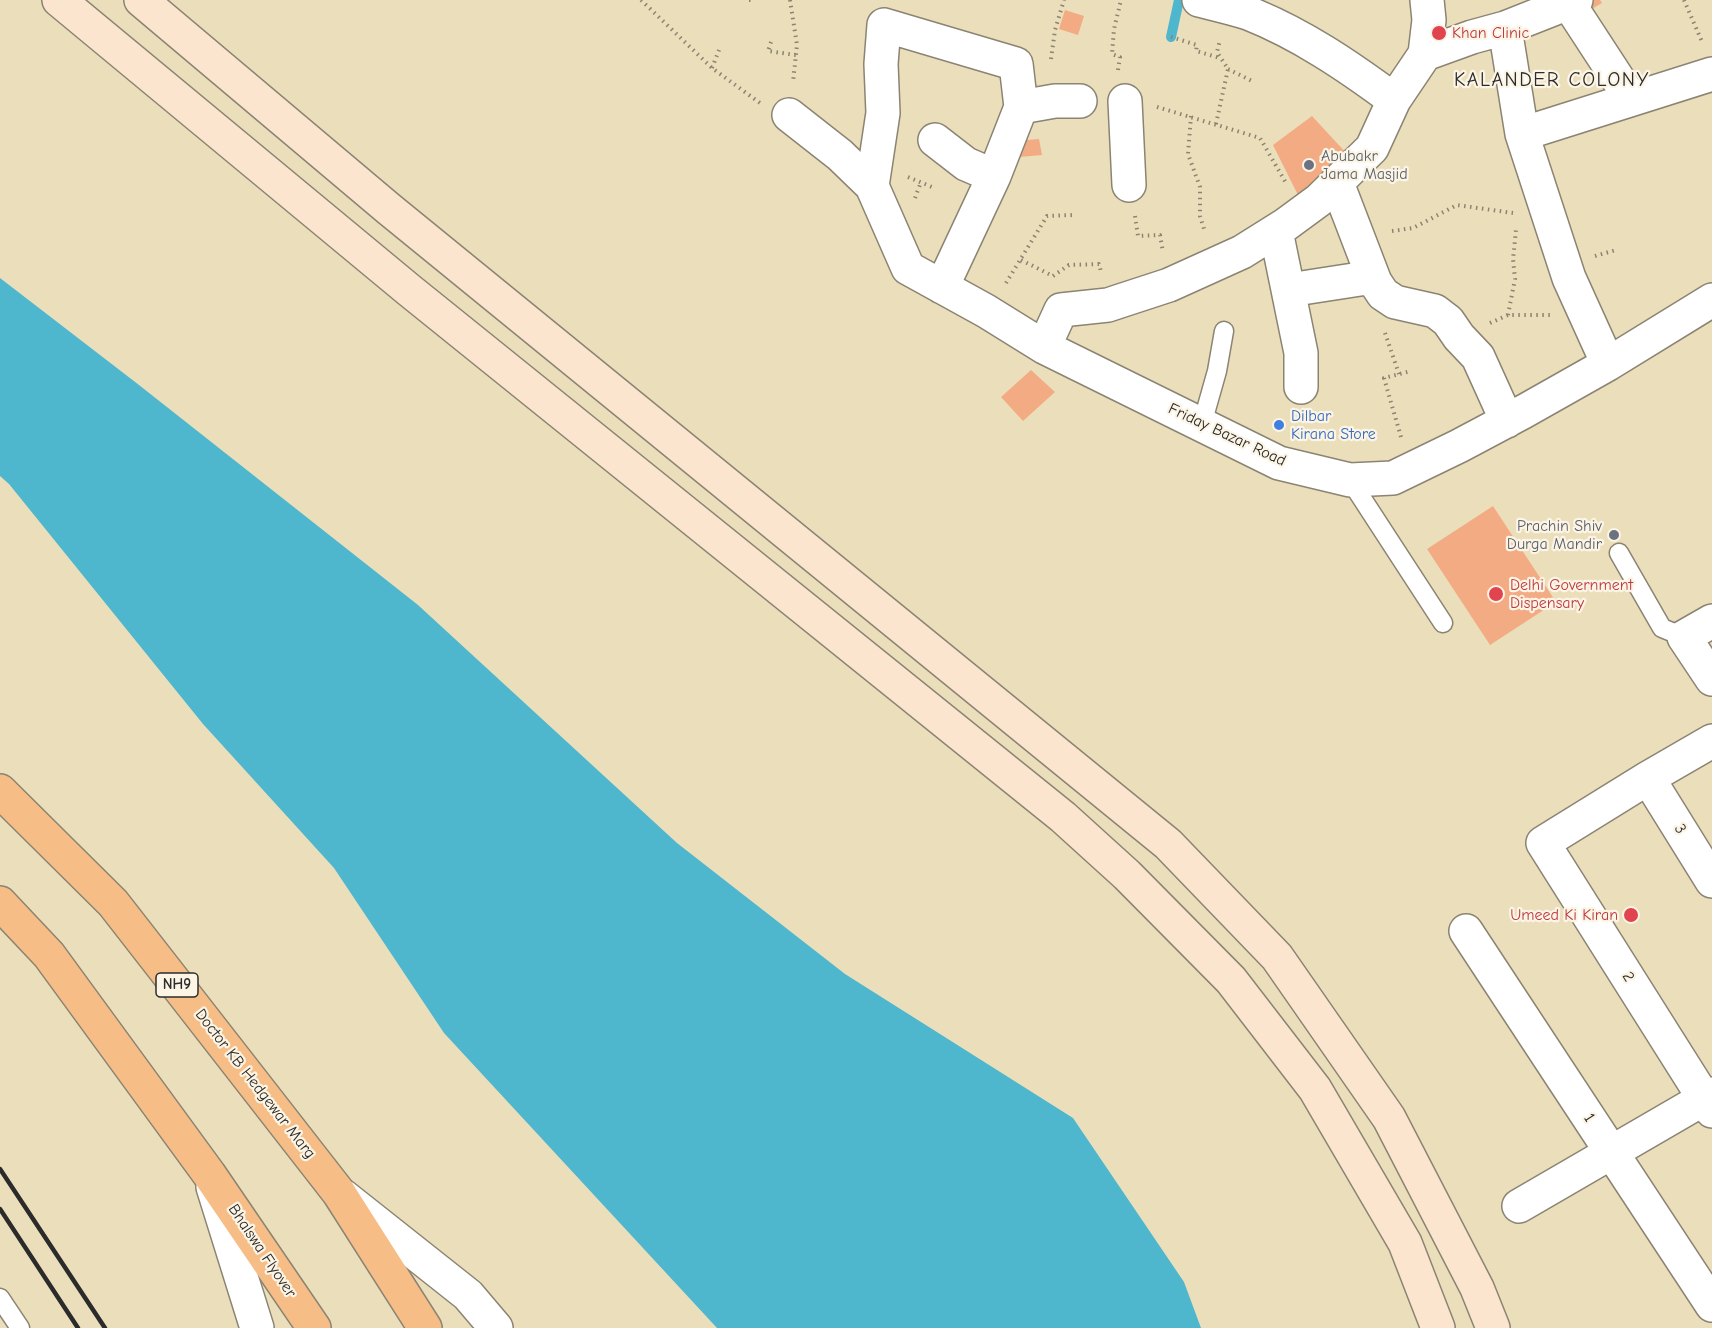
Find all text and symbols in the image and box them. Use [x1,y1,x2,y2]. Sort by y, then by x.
place label: Khan Clinic [1452,23,1529,43]
marker: Khan Clinic [1430,24,1448,42]
district label: KALANDER COLONY [1454,68,1650,92]
place label: Abubakr Jama Masjid [1321,146,1408,184]
marker: Abubakr Jama Masjid [1302,158,1316,172]
street label: Friday Bazar Road [1165,399,1289,471]
place label: Dilbar Kirana Store [1291,406,1376,444]
marker: Dilbar Kirana Store [1272,418,1286,432]
place label: Prachin Shiv Durga Mandir [1507,516,1602,554]
marker: Prachin Shiv Durga Mandir [1607,528,1621,542]
place label: Delhi Government Dispensary [1510,575,1633,613]
marker: Delhi Government Dispensary [1487,585,1505,603]
street label: 3 [1670,820,1690,838]
place label: Umeed Ki Kiran [1510,905,1618,925]
marker: Umeed Ki Kiran [1622,906,1640,924]
street label: 2 [1618,968,1638,986]
road number: NH9 [156,973,198,997]
street label: Doctor KB Hedgewar Marg [191,1005,319,1163]
street label: 1 [1579,1110,1599,1126]
street label: Bhalswa Flyover [224,1201,300,1301]

